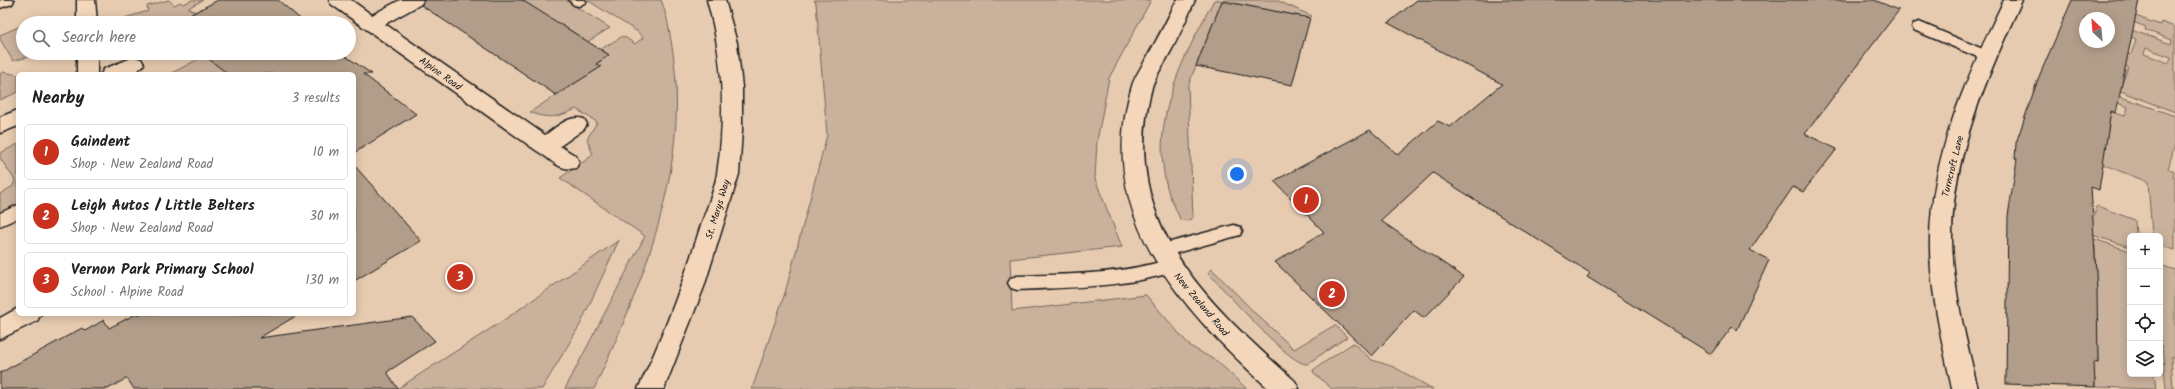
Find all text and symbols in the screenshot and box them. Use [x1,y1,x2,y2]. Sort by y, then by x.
north arrow [2079,12,2115,48]
search box [16,16,356,60]
text: Search here [62,26,136,50]
icon: search [30,27,52,49]
street label: Alpine Road [416,53,466,95]
text: Nearby [32,85,84,112]
text: 3 results [292,88,340,109]
text: Gaindent [71,130,130,154]
street label: Turncroft Lane [1938,133,1968,199]
text: 1 [44,142,48,163]
text: 10 m [313,142,339,163]
text: Shop · New Zealand Road [71,154,213,175]
your location [1227,164,1247,184]
street label: St. Marys Way [701,177,735,241]
pin: 1 [1293,185,1319,215]
text: Leigh Autos / Little Belters [71,194,255,218]
text: 2 [42,206,50,227]
text: 30 m [310,206,339,227]
text: Shop · New Zealand Road [71,218,213,239]
map controls [2127,233,2163,377]
button: + [2127,233,2163,269]
text: Vernon Park Primary School [71,258,254,282]
pin: 3 [447,262,473,292]
street label: New Zealand Road [1170,269,1233,341]
button: − [2127,269,2163,305]
text: 3 [42,270,50,291]
text: 130 m [305,270,339,291]
pin: 2 [1319,279,1345,309]
text: School · Alpine Road [71,282,184,303]
button: locate [2127,305,2163,341]
button: layers [2127,341,2163,377]

